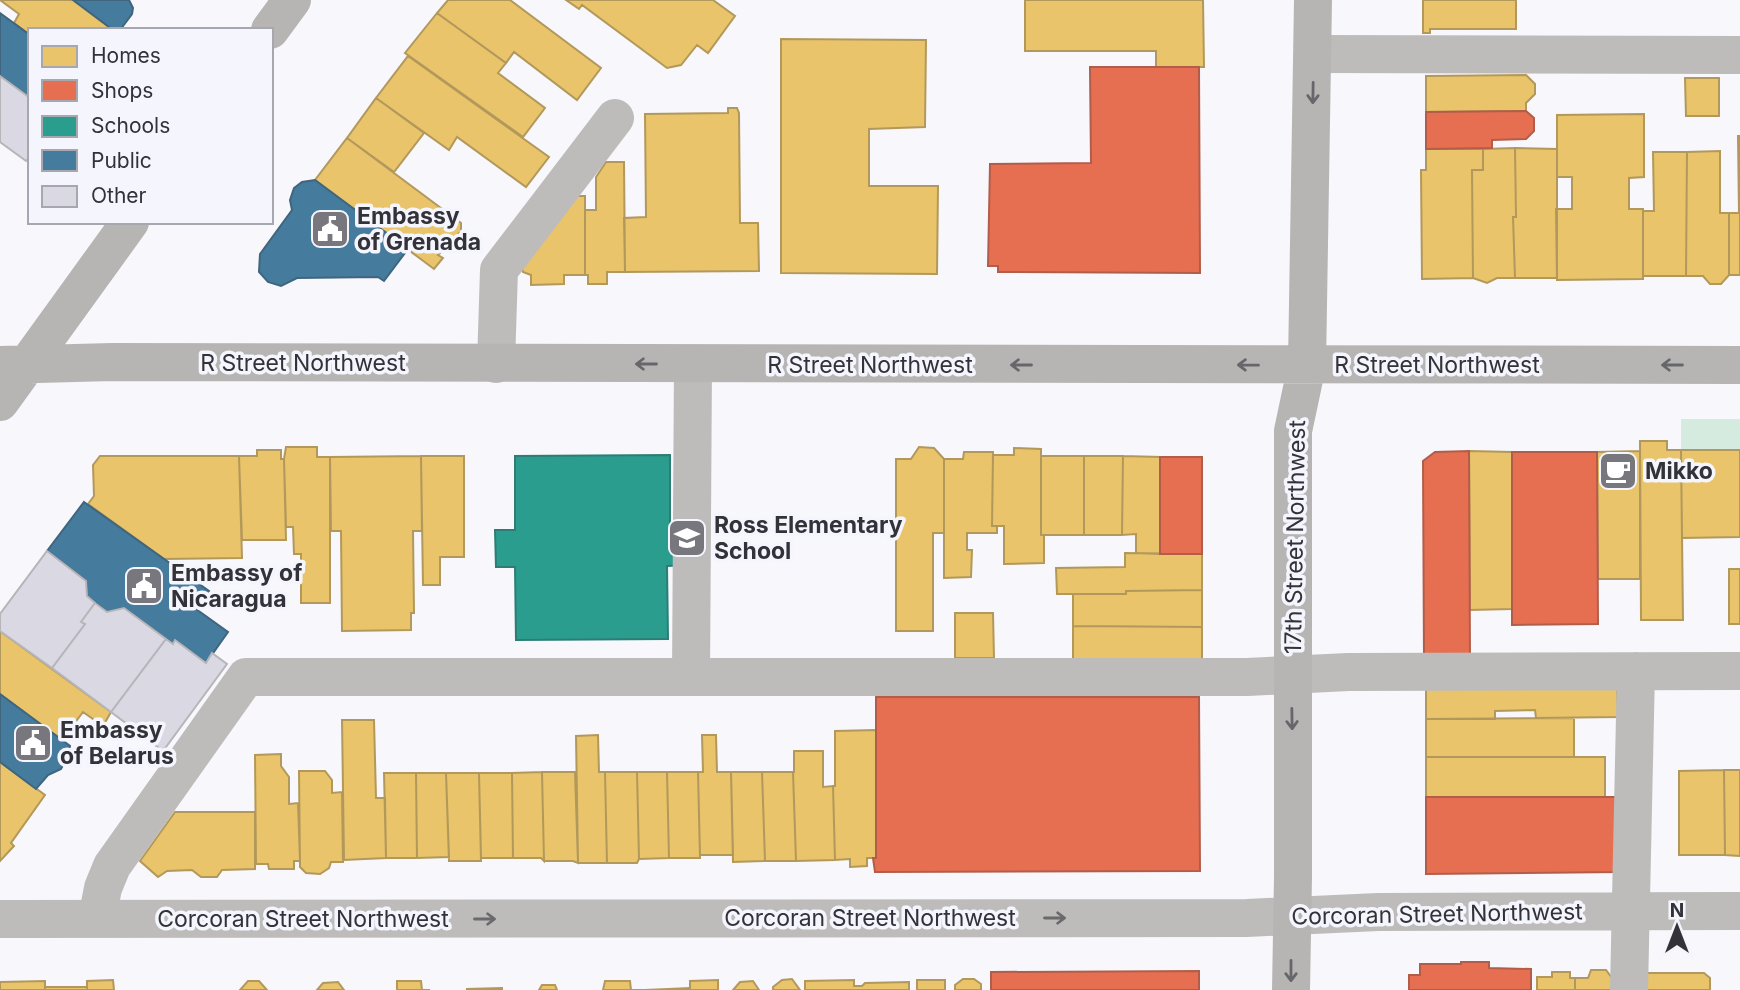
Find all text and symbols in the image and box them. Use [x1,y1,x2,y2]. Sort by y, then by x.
legend [28,28,273,224]
text: Homes [91,43,161,68]
text: Shops [91,78,153,103]
one-way arrow [1306,81,1319,104]
text: Schools [91,113,170,138]
text: Public [91,148,152,173]
text: Other [91,183,147,208]
place label: Embassy of Grenada [357,202,481,256]
public building icon: Embassy of Grenada [309,208,351,250]
street label: R Street Northwest [200,349,406,377]
street label: R Street Northwest [767,351,973,379]
street label: R Street Northwest [1334,351,1540,379]
one-way arrow [635,357,658,371]
one-way arrow [1010,358,1033,372]
one-way arrow [1237,358,1260,371]
one-way arrow [1661,358,1684,372]
street label: 17th Street Northwest [1279,419,1311,654]
cafe icon: Mikko [1597,450,1639,492]
place label: Mikko [1645,457,1713,485]
place label: Ross Elementary School [714,511,903,565]
school or university icon: Ross Elementary School [666,517,708,559]
place label: Embassy of Nicaragua [171,559,302,613]
public building icon: Embassy of Nicaragua [123,565,165,607]
one-way arrow [1285,708,1299,731]
place label: Embassy of Belarus [60,716,174,770]
public building icon: Embassy of Belarus [12,722,54,764]
north arrow [1642,892,1712,962]
street label: Corcoran Street Northwest [1291,897,1583,931]
text: N [1670,899,1684,922]
street label: Corcoran Street Northwest [724,904,1016,932]
street label: Corcoran Street Northwest [157,905,449,933]
one-way arrow [1043,911,1066,925]
one-way arrow [473,912,496,926]
one-way arrow [1284,960,1298,983]

